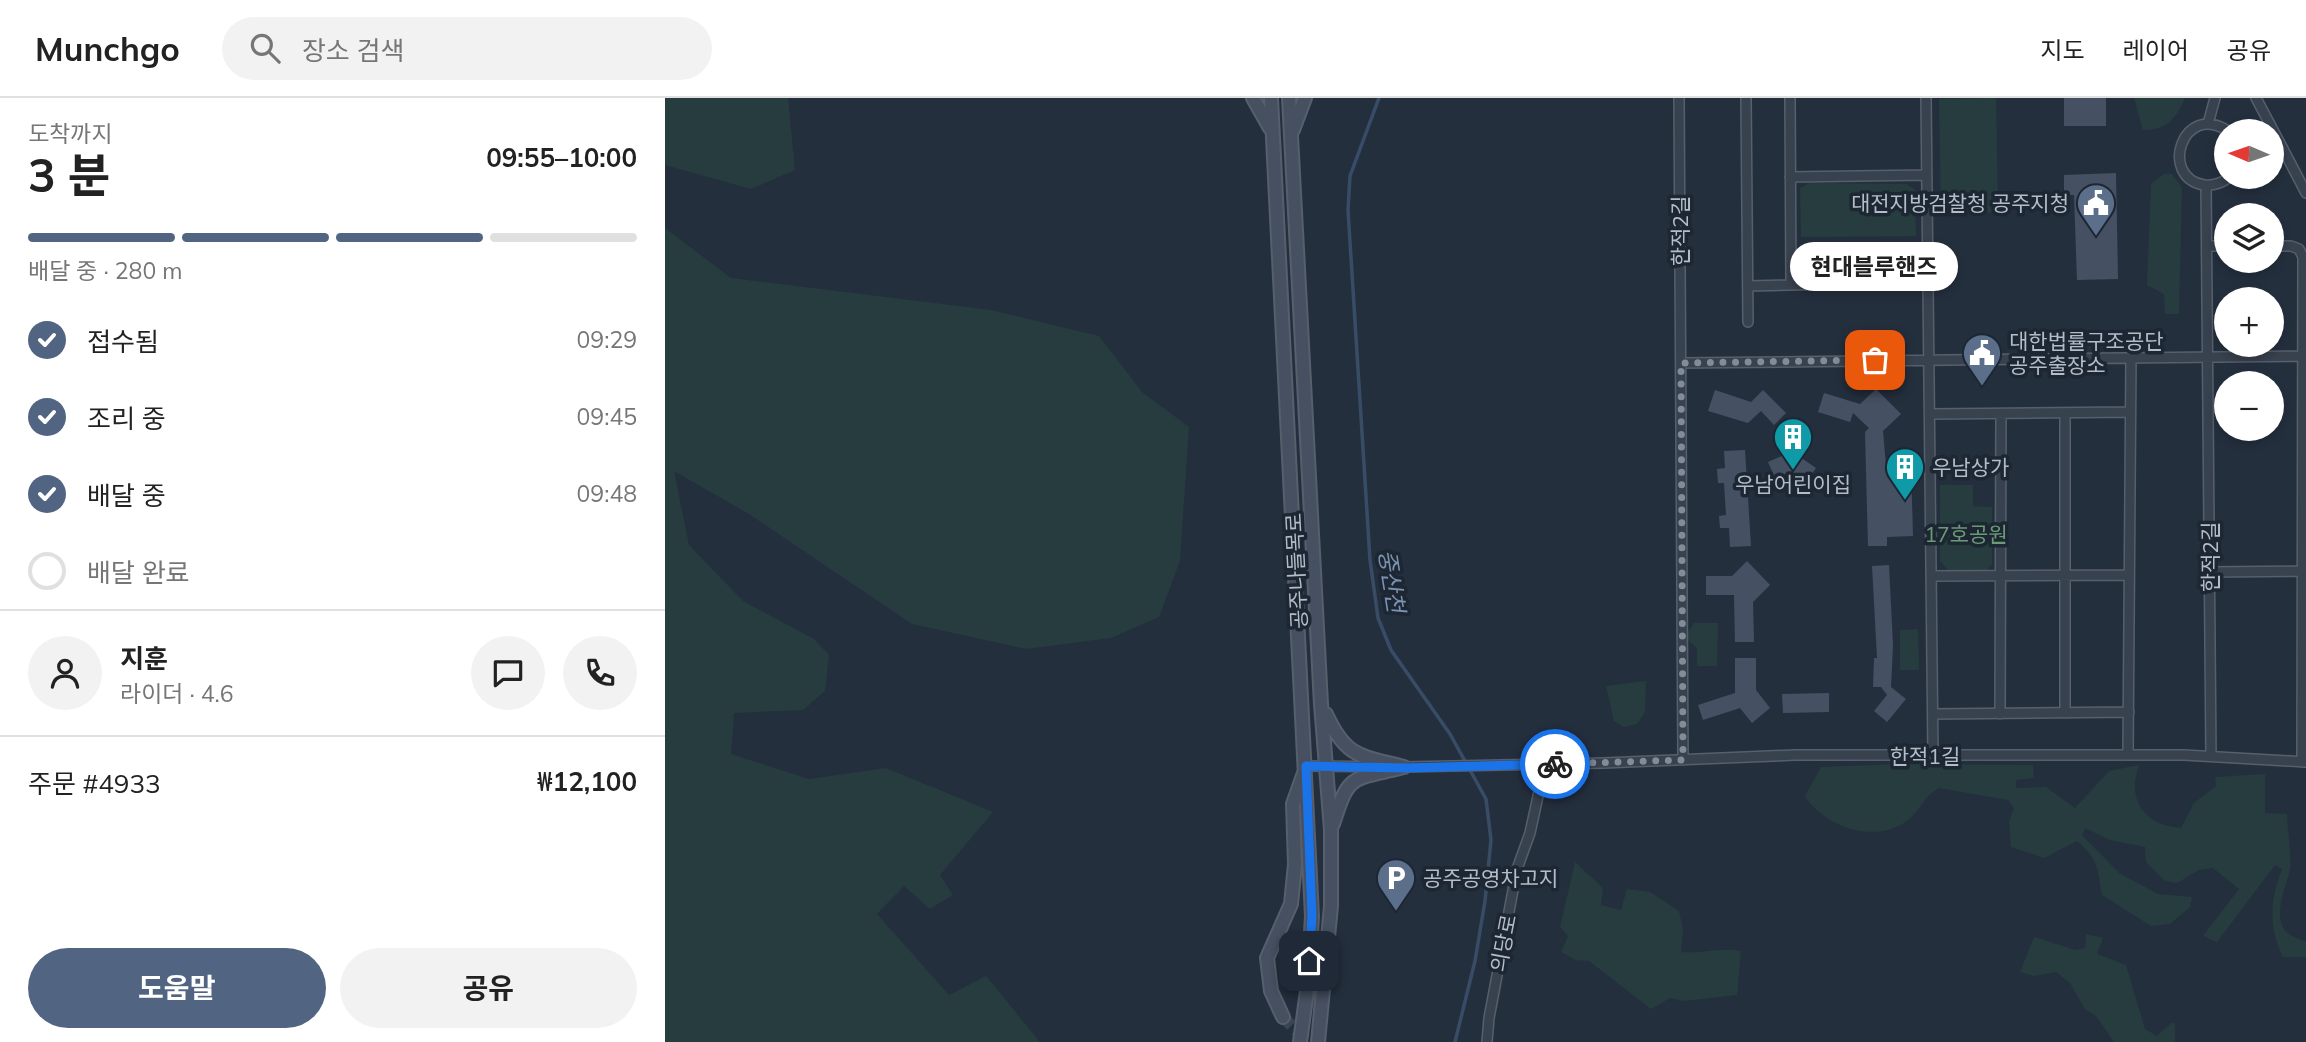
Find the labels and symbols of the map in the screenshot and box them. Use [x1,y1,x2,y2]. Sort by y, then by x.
north arrow [2214,119,2284,189]
public building icon: 대전지방검찰청 공주지청 [2075,182,2117,237]
place label: 대전지방검찰청 공주지청 [1851,190,2069,216]
street label: 한적2길 [1667,196,1693,266]
callout: 현대블루핸즈 [1791,241,1959,290]
place label: 대한법률구조공단 공주출장소 [2009,328,2164,378]
pin [1845,330,1905,390]
public building icon: 대한법률구조공단 공주출장소 [1961,332,2003,387]
building icon: 우남어린이집 [1772,416,1814,471]
building icon: 우남상가 [1884,446,1926,501]
place label: 우남상가 [1932,454,2009,480]
place label: 우남어린이집 [1735,471,1851,497]
street label: 공주나들목로 [1280,512,1312,630]
park label: 17호공원 [1924,521,2008,547]
street label: 한적2길 [2197,522,2223,592]
water label: 중산천 [1373,547,1412,617]
courier [1520,729,1590,799]
street label: 한적1길 [1890,743,1960,769]
parking icon: 공주공영차고지 [1375,857,1417,912]
place label: 공주공영차고지 [1423,865,1558,891]
street label: 의당로 [1485,912,1521,974]
pin [1279,931,1339,991]

